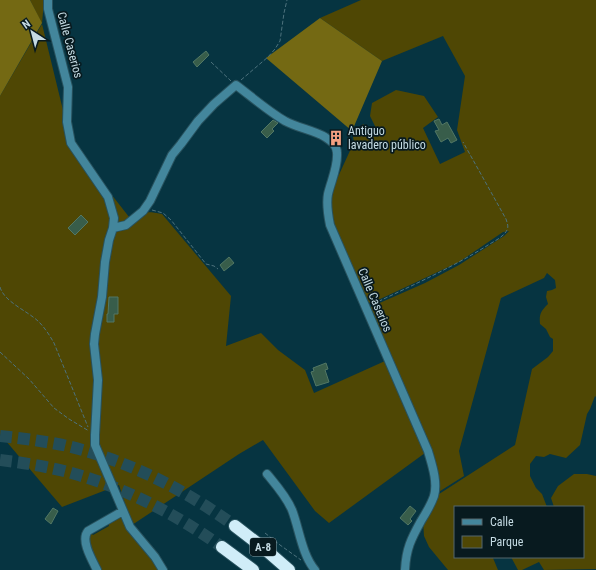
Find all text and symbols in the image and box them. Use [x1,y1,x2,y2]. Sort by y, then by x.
street label: Calle Caserios [54,10,86,80]
north arrow [12,12,52,52]
text: N [20,17,33,32]
place label: Antiguo lavadero público [348,124,426,152]
building icon: Antiguo lavadero público [327,129,345,147]
street label: Calle Caserios [355,266,395,334]
legend [454,506,584,558]
text: Calle [490,515,514,529]
text: Parque [490,535,524,549]
road number: A-8 [250,538,276,556]

